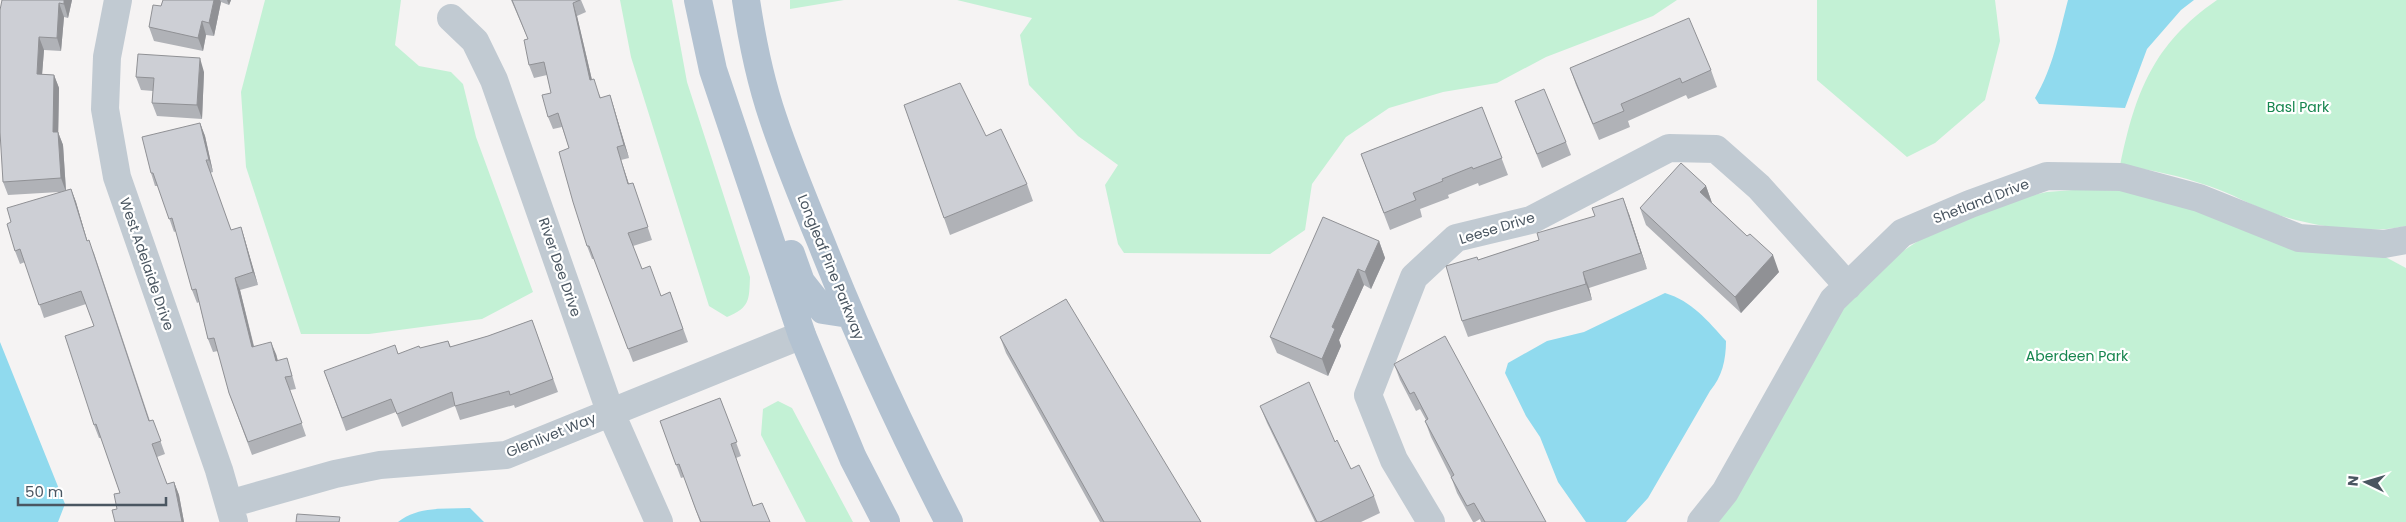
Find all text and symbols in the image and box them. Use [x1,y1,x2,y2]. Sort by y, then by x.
park label: Basl Park [2267,97,2330,117]
street label: Shetland Drive [1930,173,2032,228]
street label: Longleaf Pine Parkway [793,191,869,343]
street label: West Adelaide Drive [115,195,179,333]
street label: Leese Drive [1457,207,1538,249]
street label: River Dee Drive [534,215,586,320]
park label: Aberdeen Park [2026,346,2129,366]
street label: Glenlivet Way [503,408,599,462]
north arrow [2341,457,2391,507]
scale bar [18,474,165,506]
text: N [2343,475,2363,487]
text: 50 m [25,481,63,502]

